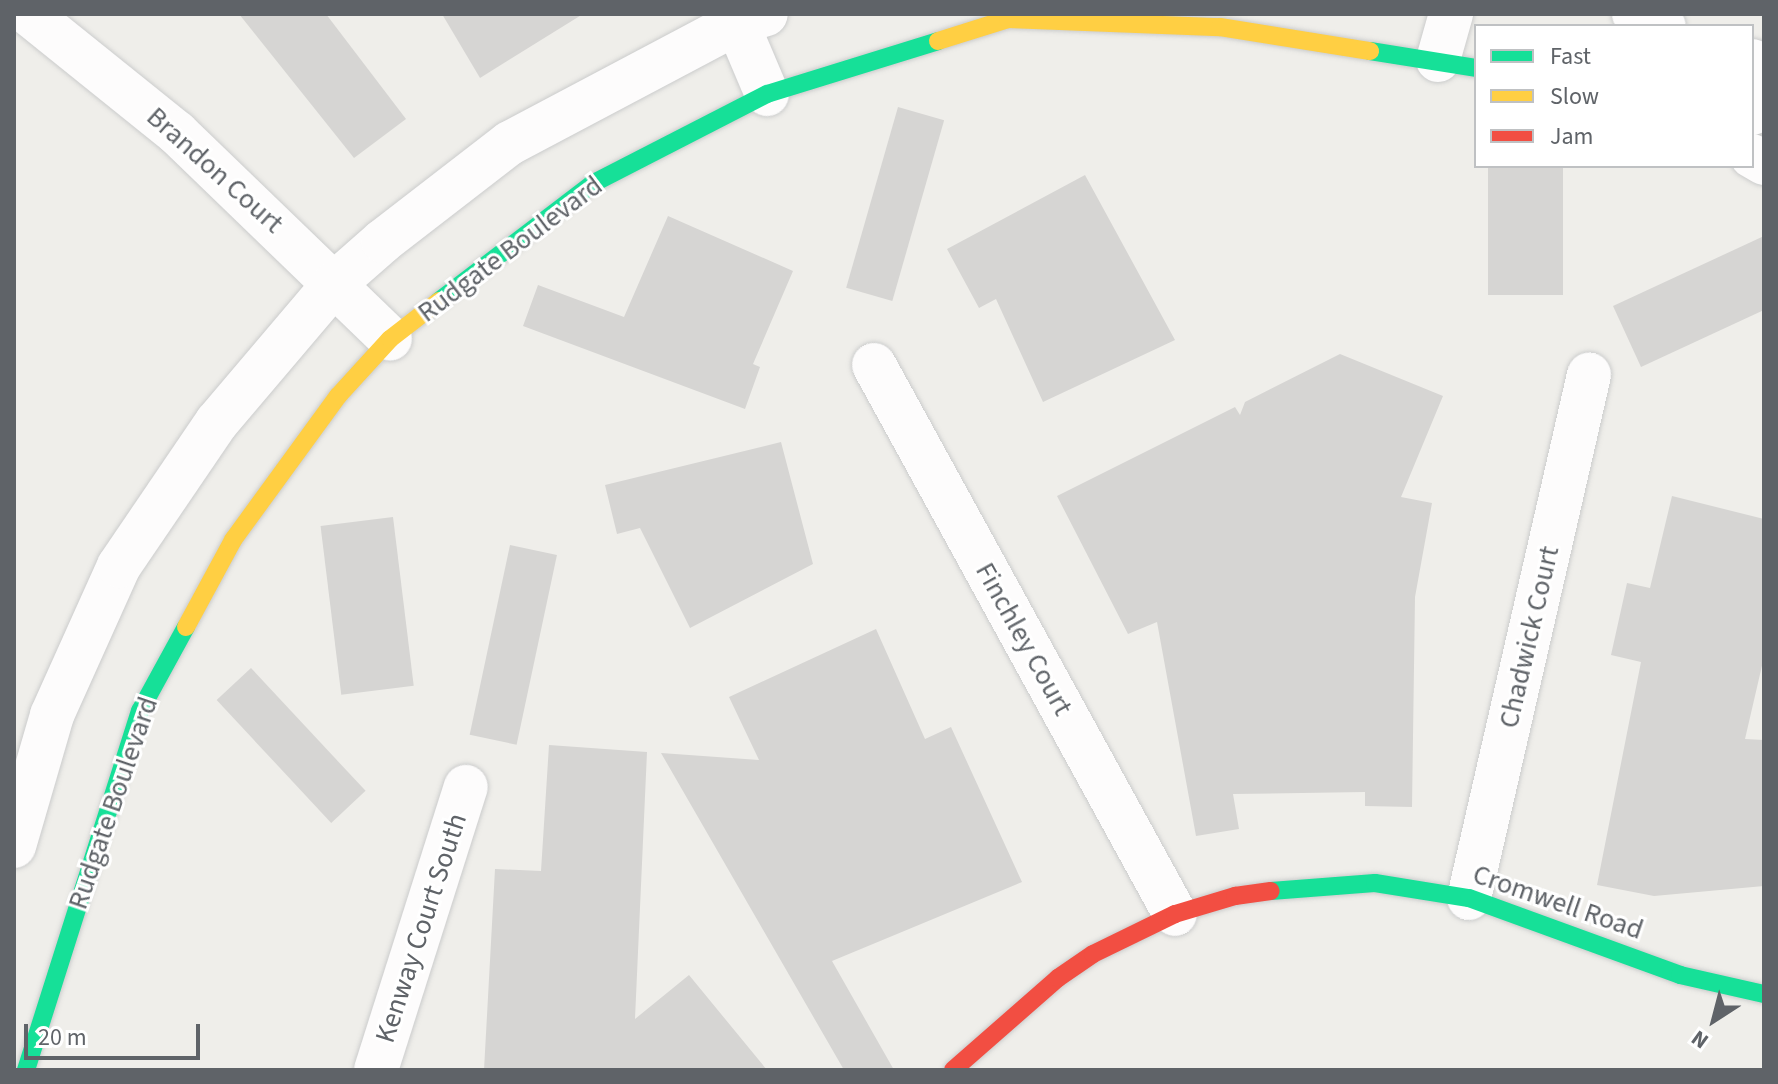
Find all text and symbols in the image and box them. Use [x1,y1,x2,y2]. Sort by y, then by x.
legend [1474,24,1754,168]
text: Fast [1550,39,1591,74]
text: Slow [1550,79,1599,114]
street label: Brandon Court [140,100,290,240]
text: Jam [1550,119,1594,154]
street label: Rudgate Boulevard [411,169,609,329]
street label: Chadwick Court [1492,543,1566,731]
street label: Finchley Court [968,557,1080,721]
street label: Rudgate Boulevard [61,692,165,914]
street label: Kenway Court South [368,809,474,1047]
street label: Cromwell Road [1469,857,1647,947]
north arrow [1674,980,1754,1060]
scale bar [28,1008,204,1058]
text: 20 m [38,1020,87,1055]
text: N [1685,1022,1715,1057]

